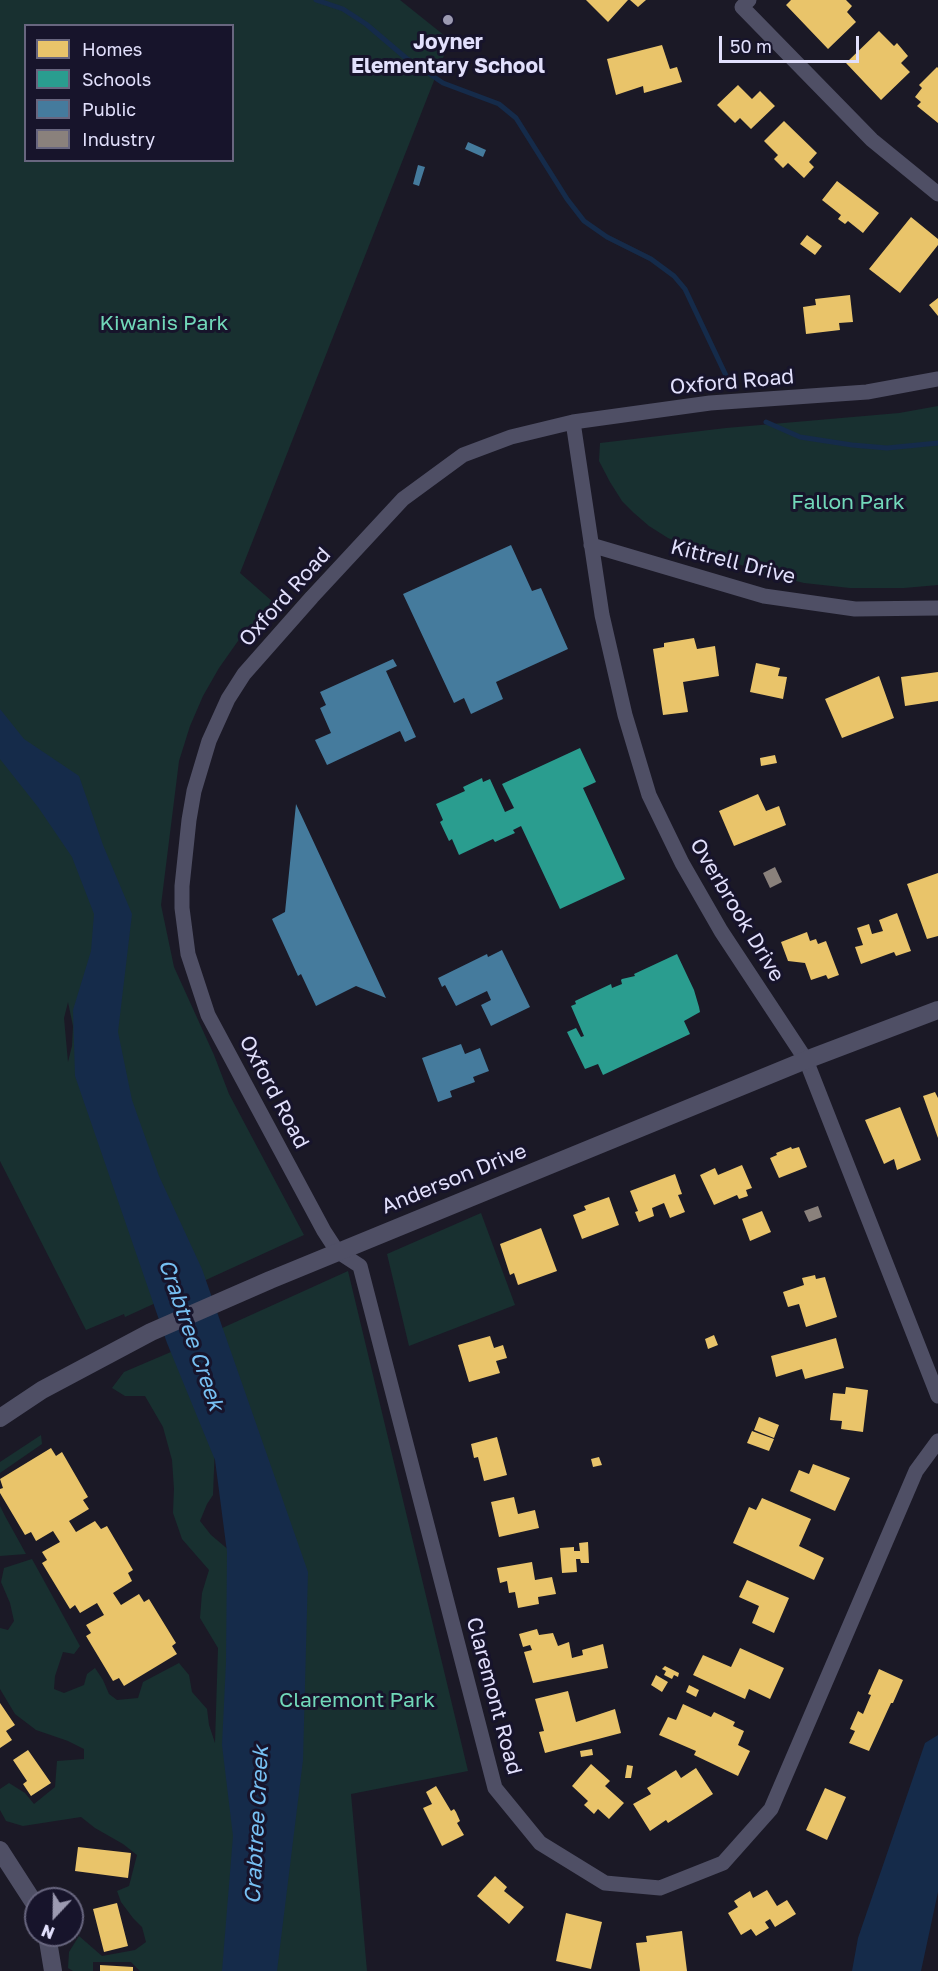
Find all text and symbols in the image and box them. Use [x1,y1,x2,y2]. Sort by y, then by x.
marker: Joyner Elementary School [441,13,455,27]
legend [24,24,234,162]
scale bar [722,24,862,62]
place label: Joyner Elementary School [351,29,545,79]
text: 50 m [730,35,772,57]
text: Homes [82,38,142,60]
text: Schools [82,68,151,90]
text: Public [82,98,136,120]
text: Industry [82,128,155,150]
park label: Kiwanis Park [100,310,228,336]
street label: Oxford Road [669,364,795,400]
park label: Fallon Park [791,489,905,515]
street label: Kittrell Drive [668,534,798,590]
street label: Oxford Road [234,542,336,652]
street label: Overbrook Drive [684,834,790,986]
street label: Oxford Road [234,1031,314,1153]
street label: Anderson Drive [378,1138,530,1220]
water label: Crabtree Creek [153,1256,229,1414]
street label: Claremont Road [461,1614,527,1778]
park label: Claremont Park [279,1687,435,1713]
water label: Crabtree Creek [240,1745,274,1905]
north arrow [24,1887,84,1947]
text: N [39,1920,57,1943]

